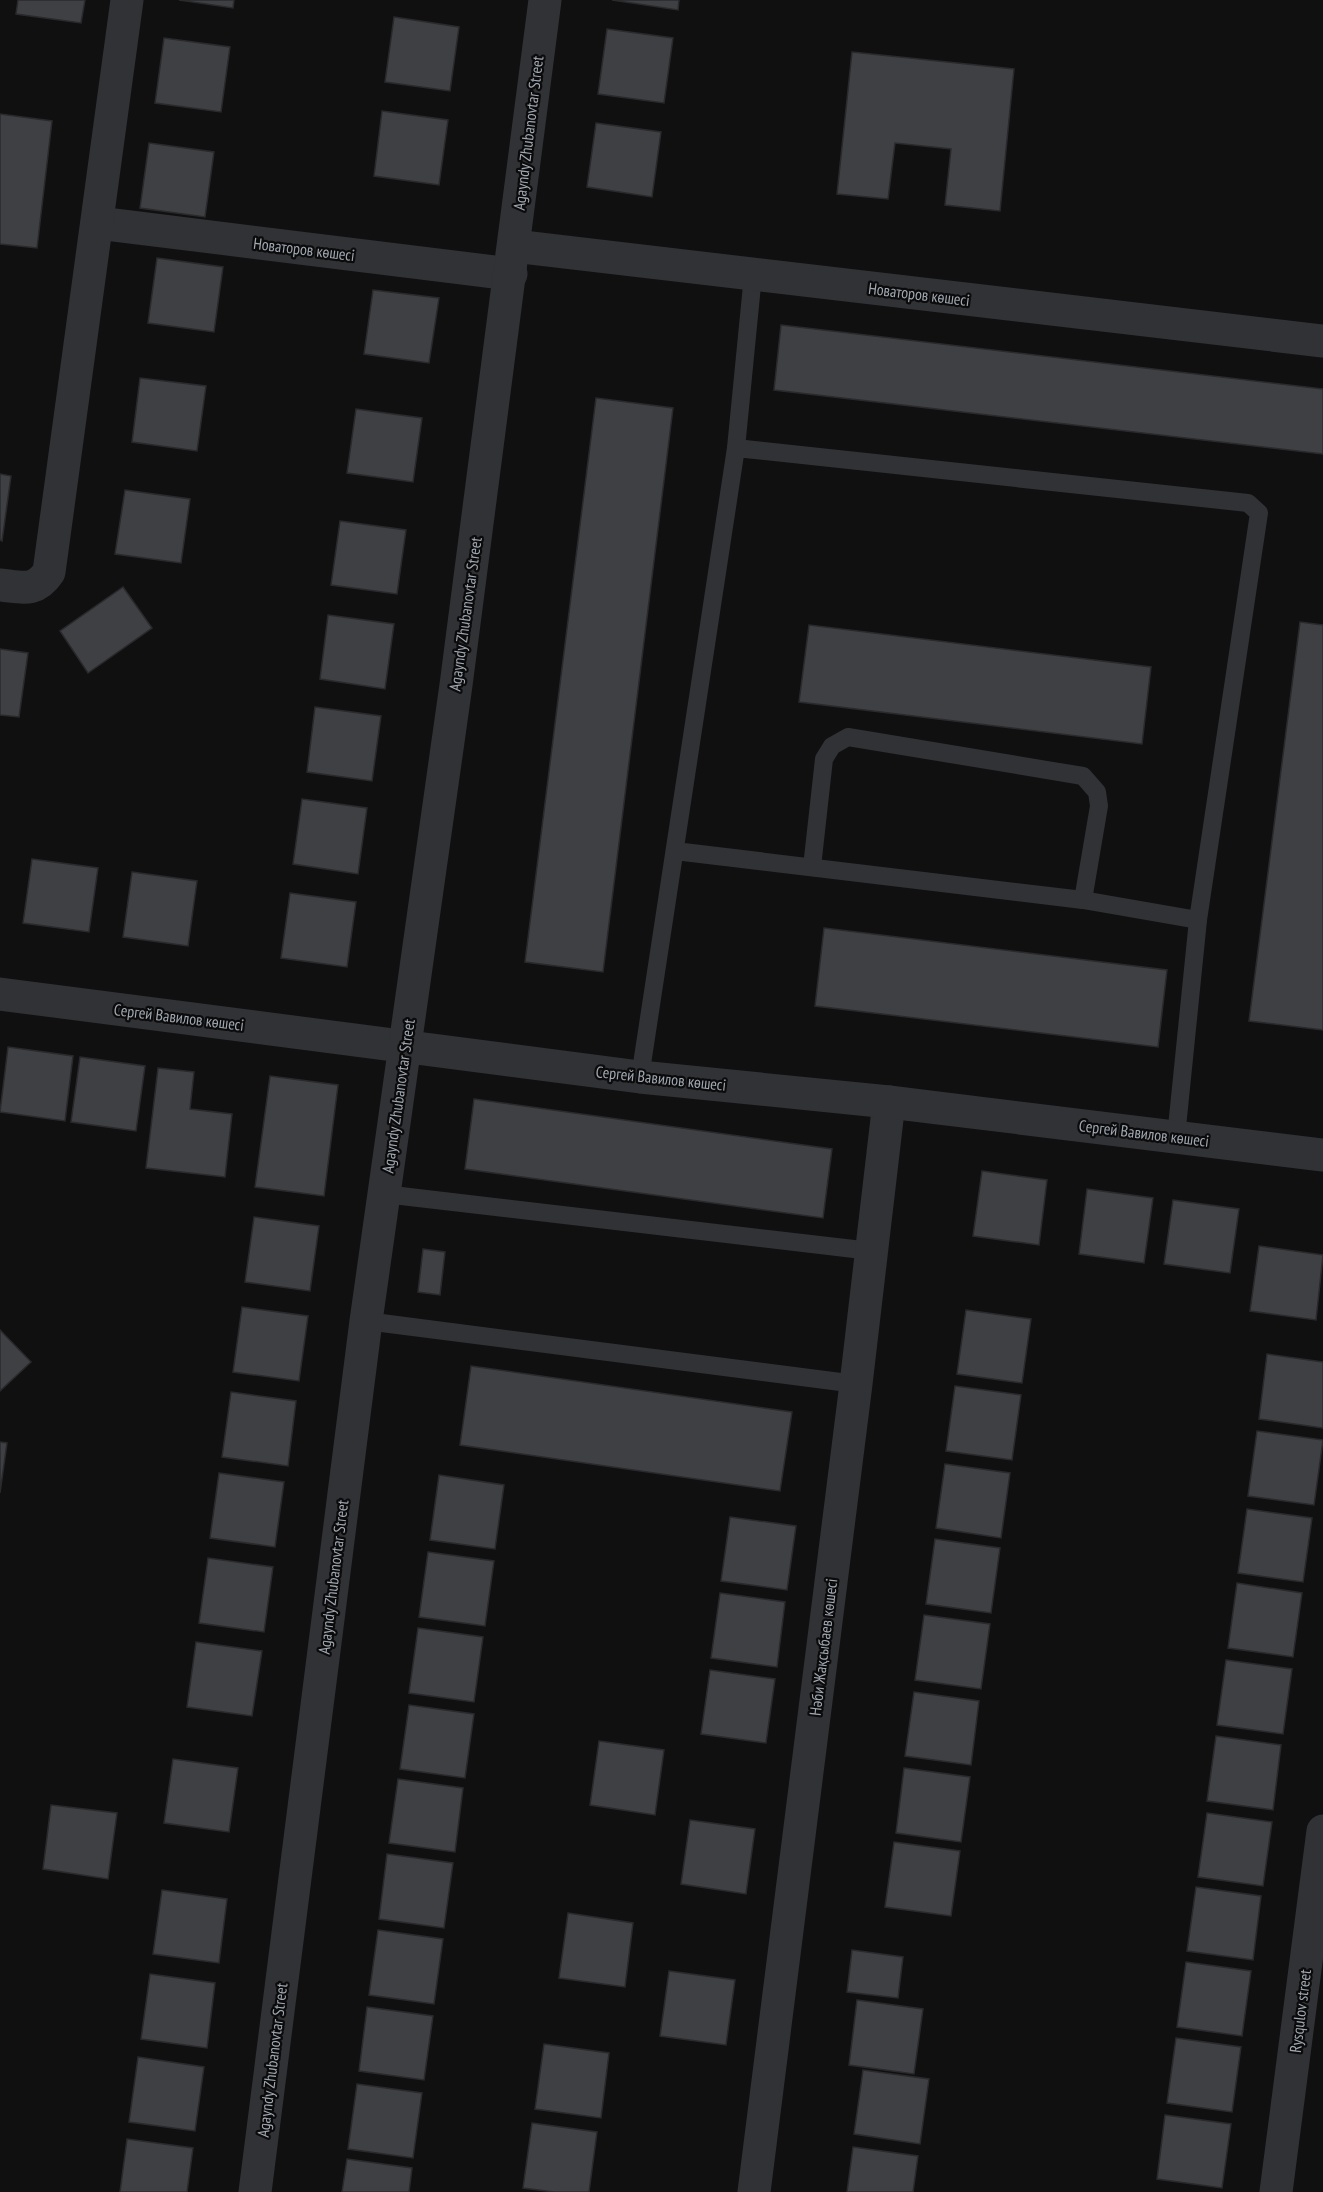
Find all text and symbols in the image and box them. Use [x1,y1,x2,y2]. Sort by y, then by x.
street label: Agayndy Zhubanovtar Street [509,54,547,211]
street label: Новаторов көшесі [252,233,356,265]
street label: Новаторов көшесі [867,278,971,310]
street label: Agayndy Zhubanovtar Street [444,535,486,692]
street label: Сергей Вавилов көшесі [113,999,245,1035]
street label: Agayndy Zhubanovtar Street [377,1017,419,1174]
street label: Сергей Вавилов көшесі [595,1061,727,1095]
street label: Сергей Вавилов көшесі [1078,1115,1210,1151]
street label: Agayndy Zhubanovtar Street [314,1498,352,1655]
street label: Нәби Жақсыбаев көшесі [805,1577,841,1717]
street label: Rysqulov street [1285,1968,1315,2054]
street label: Agayndy Zhubanovtar Street [253,1981,291,2138]

